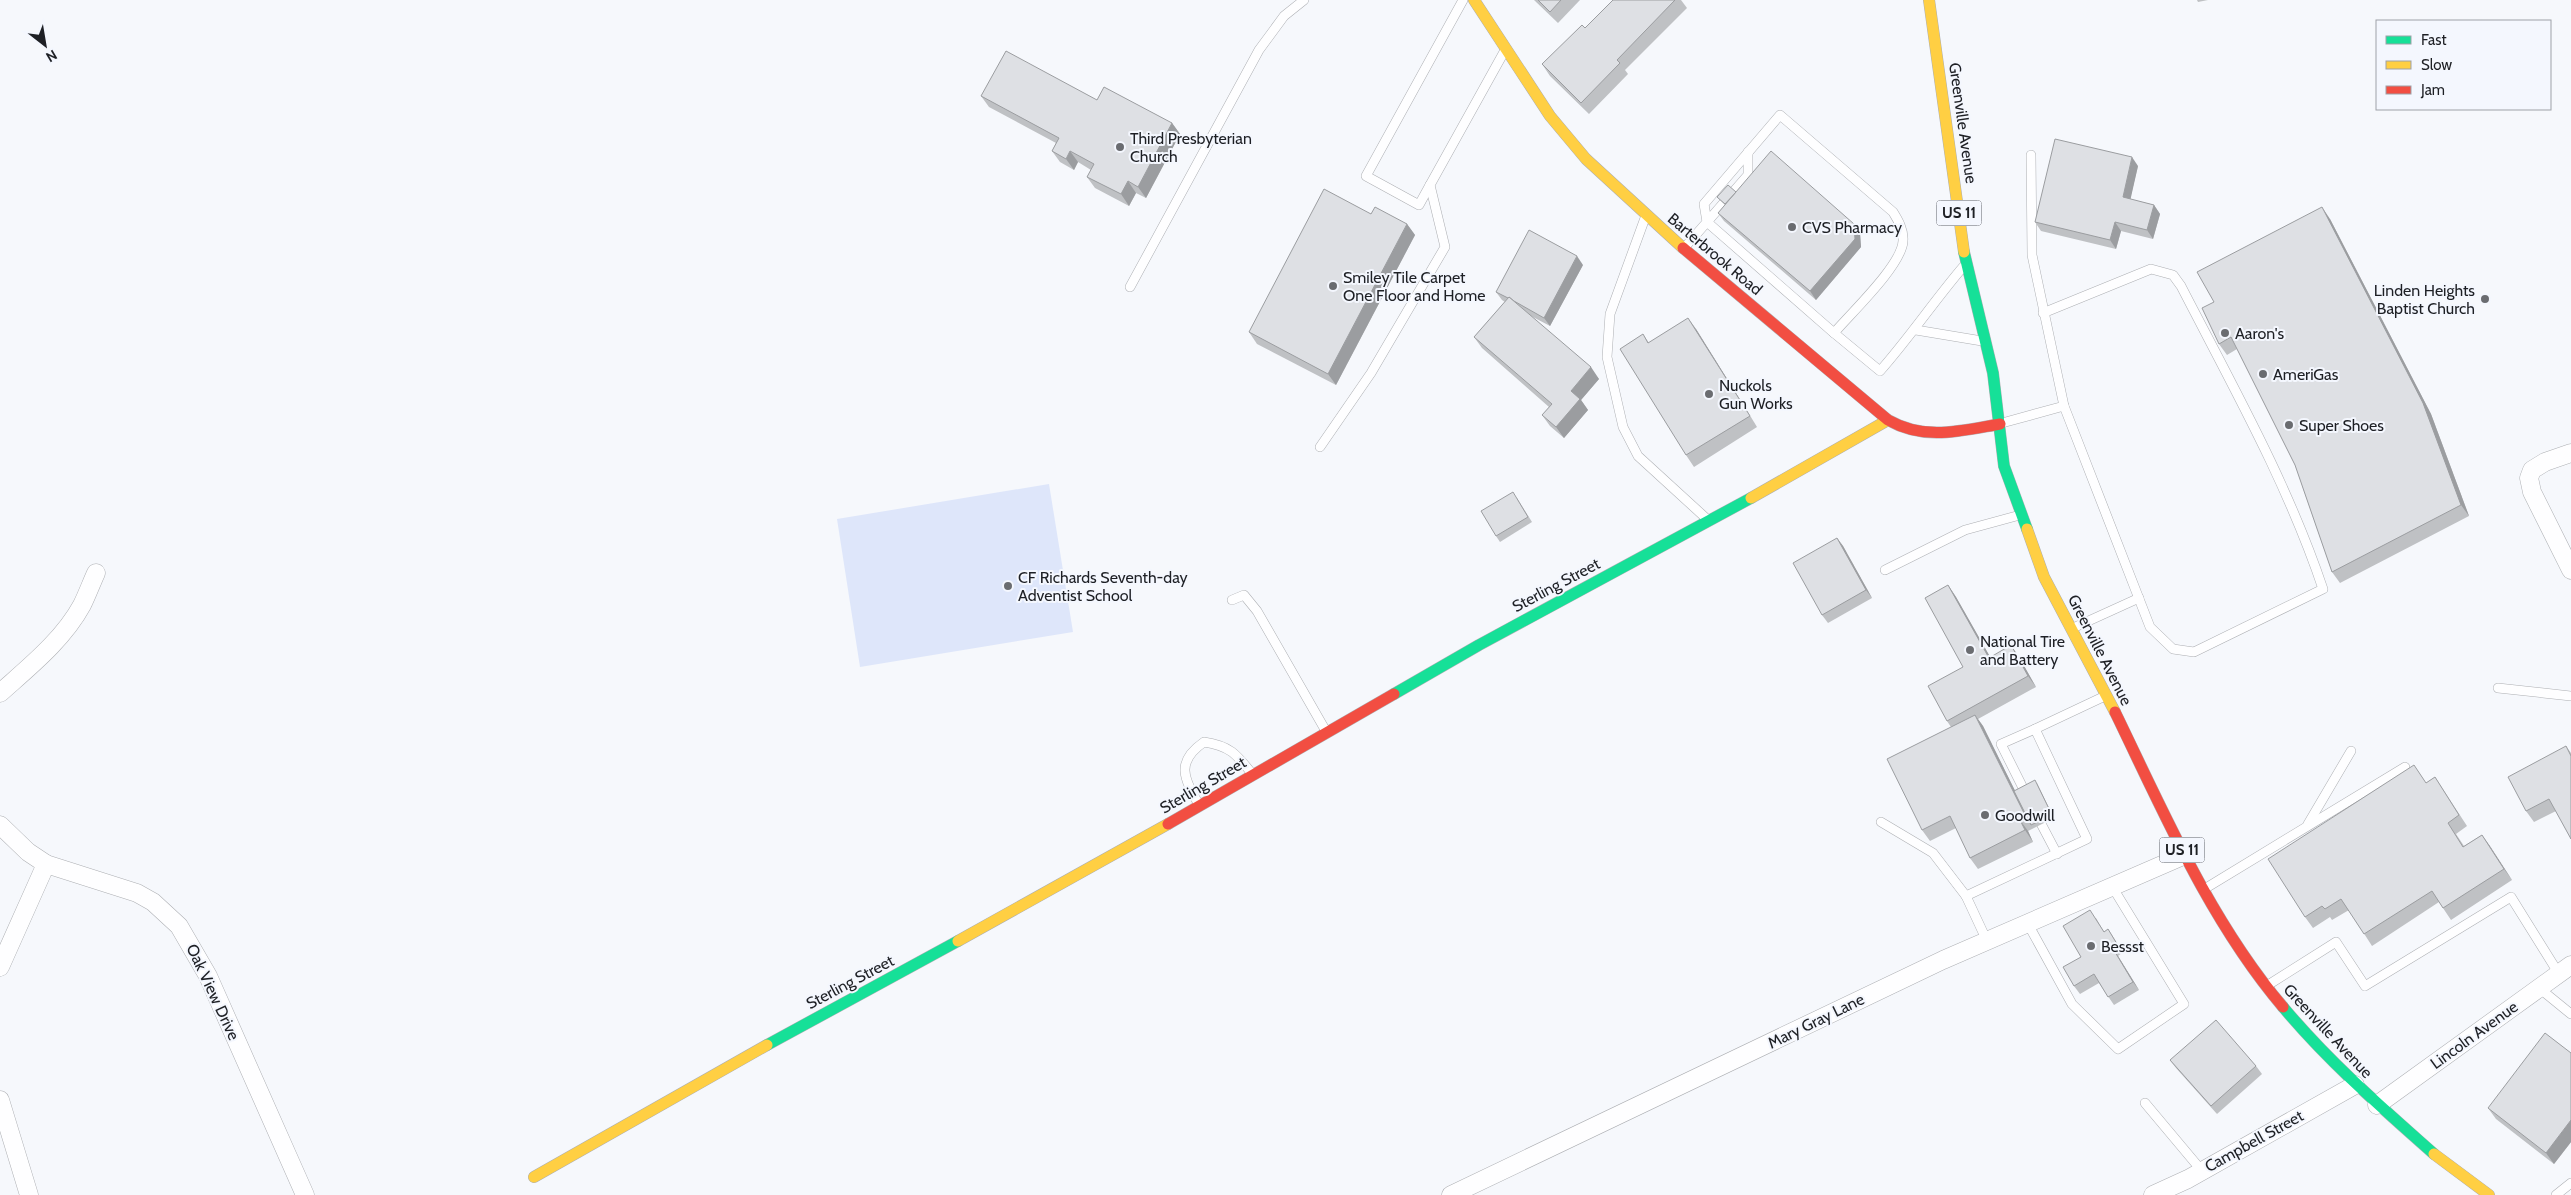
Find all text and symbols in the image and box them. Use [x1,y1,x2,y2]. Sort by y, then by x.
north arrow [20,20,70,70]
legend [2376,20,2551,110]
text: Fast [2421,31,2446,49]
text: N [43,46,61,66]
text: Slow [2421,56,2452,74]
street label: Greenville Avenue [1945,61,1981,185]
text: Jam [2420,81,2445,99]
place label: Third Presbyterian Church [1130,129,1252,166]
marker: Third Presbyterian Church [1114,141,1126,153]
road number: US 11 [1936,200,1982,226]
street label: Barterbrook Road [1664,209,1766,299]
place label: CVS Pharmacy [1802,218,1902,237]
marker: CVS Pharmacy [1786,221,1798,233]
place label: Smiley Tile Carpet One Floor and Home [1343,268,1485,305]
marker: Smiley Tile Carpet One Floor and Home [1327,280,1339,292]
place label: Linden Heights Baptist Church [2374,281,2475,318]
marker: Linden Heights Baptist Church [2479,293,2491,305]
place label: Aaron's [2235,324,2284,343]
marker: Aaron's [2219,327,2231,339]
place label: AmeriGas [2273,365,2339,384]
marker: AmeriGas [2257,368,2269,380]
place label: Nuckols Gun Works [1719,376,1793,413]
marker: Nuckols Gun Works [1703,388,1715,400]
place label: Super Shoes [2299,416,2384,435]
marker: Super Shoes [2283,419,2295,431]
street label: Sterling Street [1509,554,1604,616]
place label: CF Richards Seventh-day Adventist School [1018,568,1188,605]
marker: CF Richards Seventh-day Adventist School [1002,580,1014,592]
street label: Greenville Avenue [2064,591,2136,709]
place label: National Tire and Battery [1980,632,2065,669]
marker: National Tire and Battery [1964,644,1976,656]
street label: Sterling Street [1156,752,1250,817]
place label: Goodwill [1995,806,2055,825]
marker: Goodwill [1979,809,1991,821]
road number: US 11 [2160,838,2204,862]
place label: Bessst [2101,937,2145,956]
marker: Bessst [2085,940,2097,952]
street label: Oak View Drive [182,941,244,1043]
street label: Sterling Street [803,951,898,1013]
street label: Greenville Avenue [2279,980,2377,1082]
street label: Mary Gray Lane [1765,989,1867,1053]
street label: Lincoln Avenue [2427,997,2521,1073]
street label: Campbell Street [2201,1106,2307,1176]

